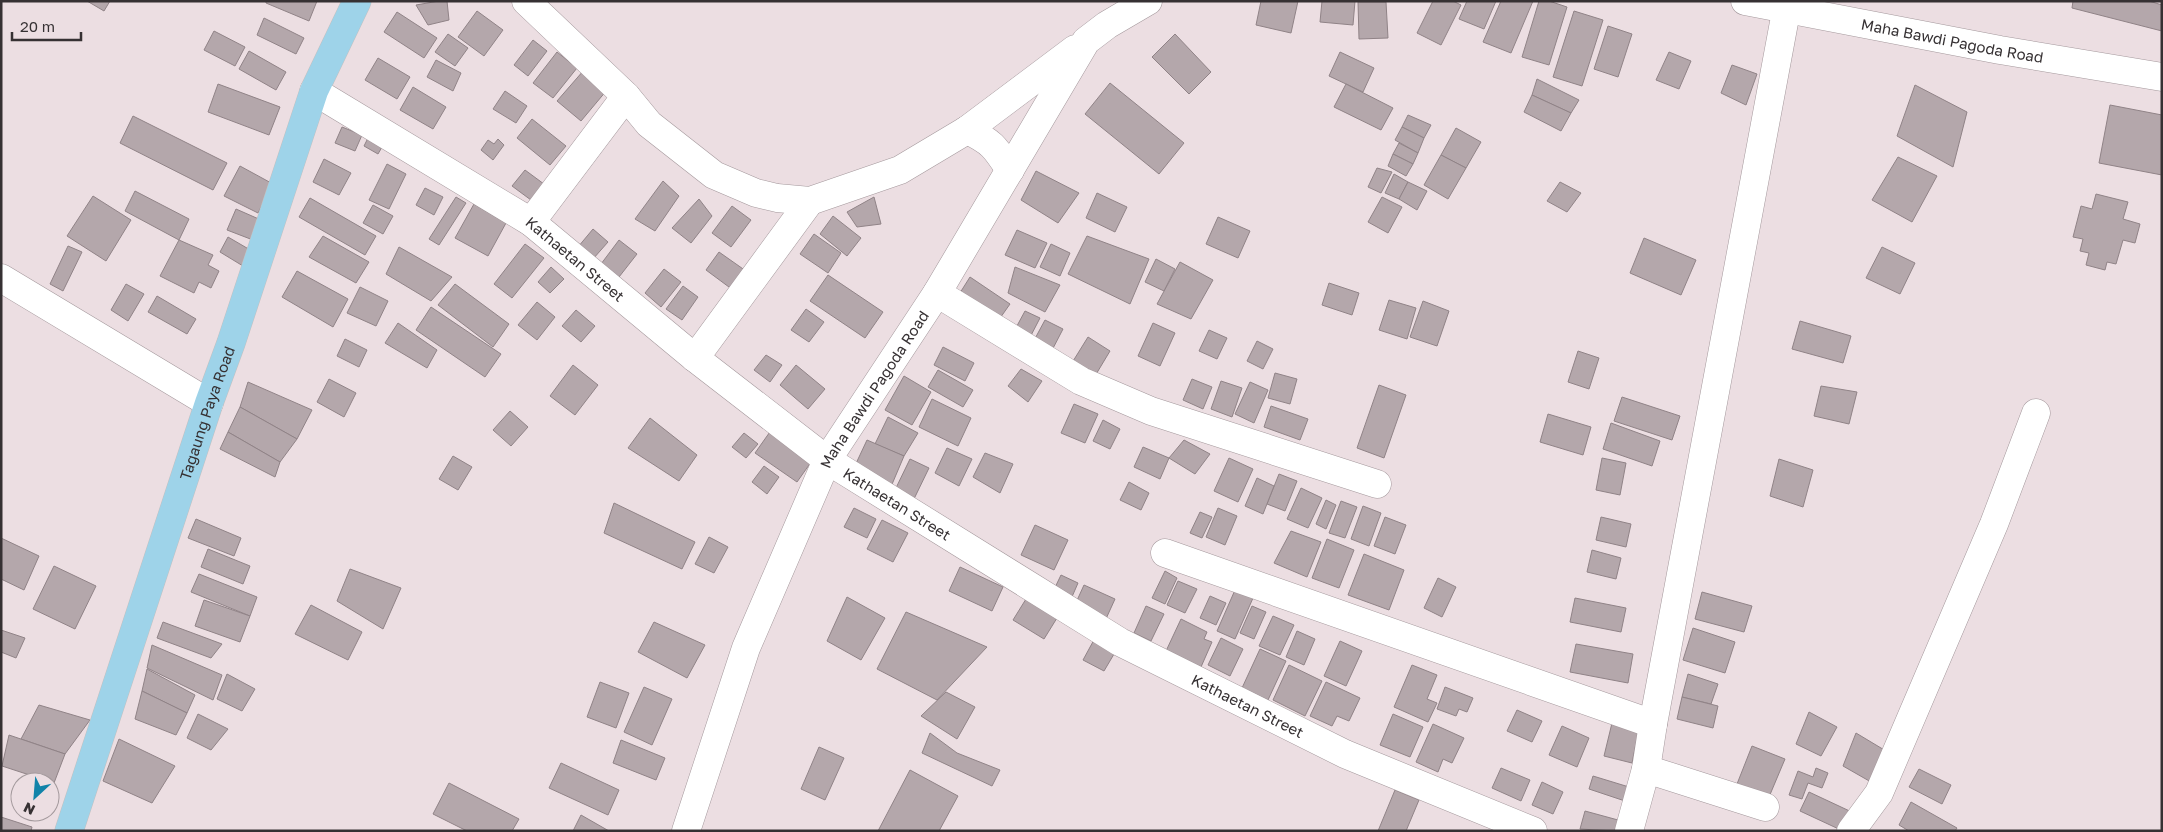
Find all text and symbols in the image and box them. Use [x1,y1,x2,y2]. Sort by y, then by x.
scale bar [12,10,81,42]
street label: Maha Bawdi Pagoda Road [1860,15,2045,66]
text: 20 m [20,17,55,35]
street label: Kathaetan Street [522,213,628,305]
street label: Maha Bawdi Pagoda Road [816,307,932,471]
street label: Tagaung Paya Road [175,344,238,482]
street label: Kathaetan Street [840,464,954,544]
street label: Kathaetan Street [1189,670,1307,741]
north arrow [10,772,60,822]
text: N [21,799,38,819]

